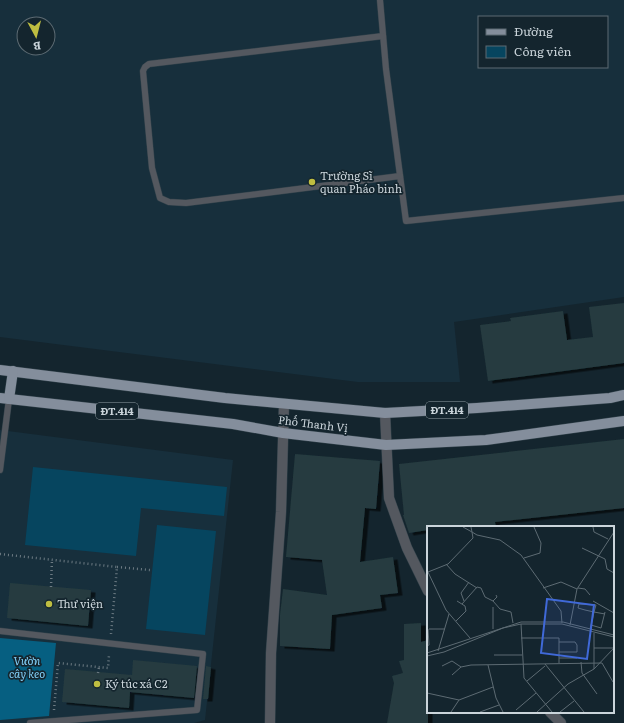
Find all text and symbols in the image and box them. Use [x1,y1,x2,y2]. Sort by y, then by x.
north arrow [16,16,56,56]
legend [478,16,608,68]
text: Đường [514,22,553,40]
text: B [32,39,42,55]
text: Công viên [514,42,572,60]
place label: Trường Sĩ quan Pháo binh [320,167,402,196]
marker: Trường Sĩ quan Pháo binh [307,177,317,187]
road number: ĐT.414 [426,402,468,418]
road number: ĐT.414 [96,403,138,419]
street label: Phố Thanh Vị [277,411,349,435]
inset map [427,526,614,713]
place label: Thư viện [57,595,103,611]
marker: Thư viện [44,599,54,609]
park label: Vườn cây keo [9,652,45,681]
place label: Ký túc xá C2 [105,675,168,691]
marker: Ký túc xá C2 [92,679,102,689]

